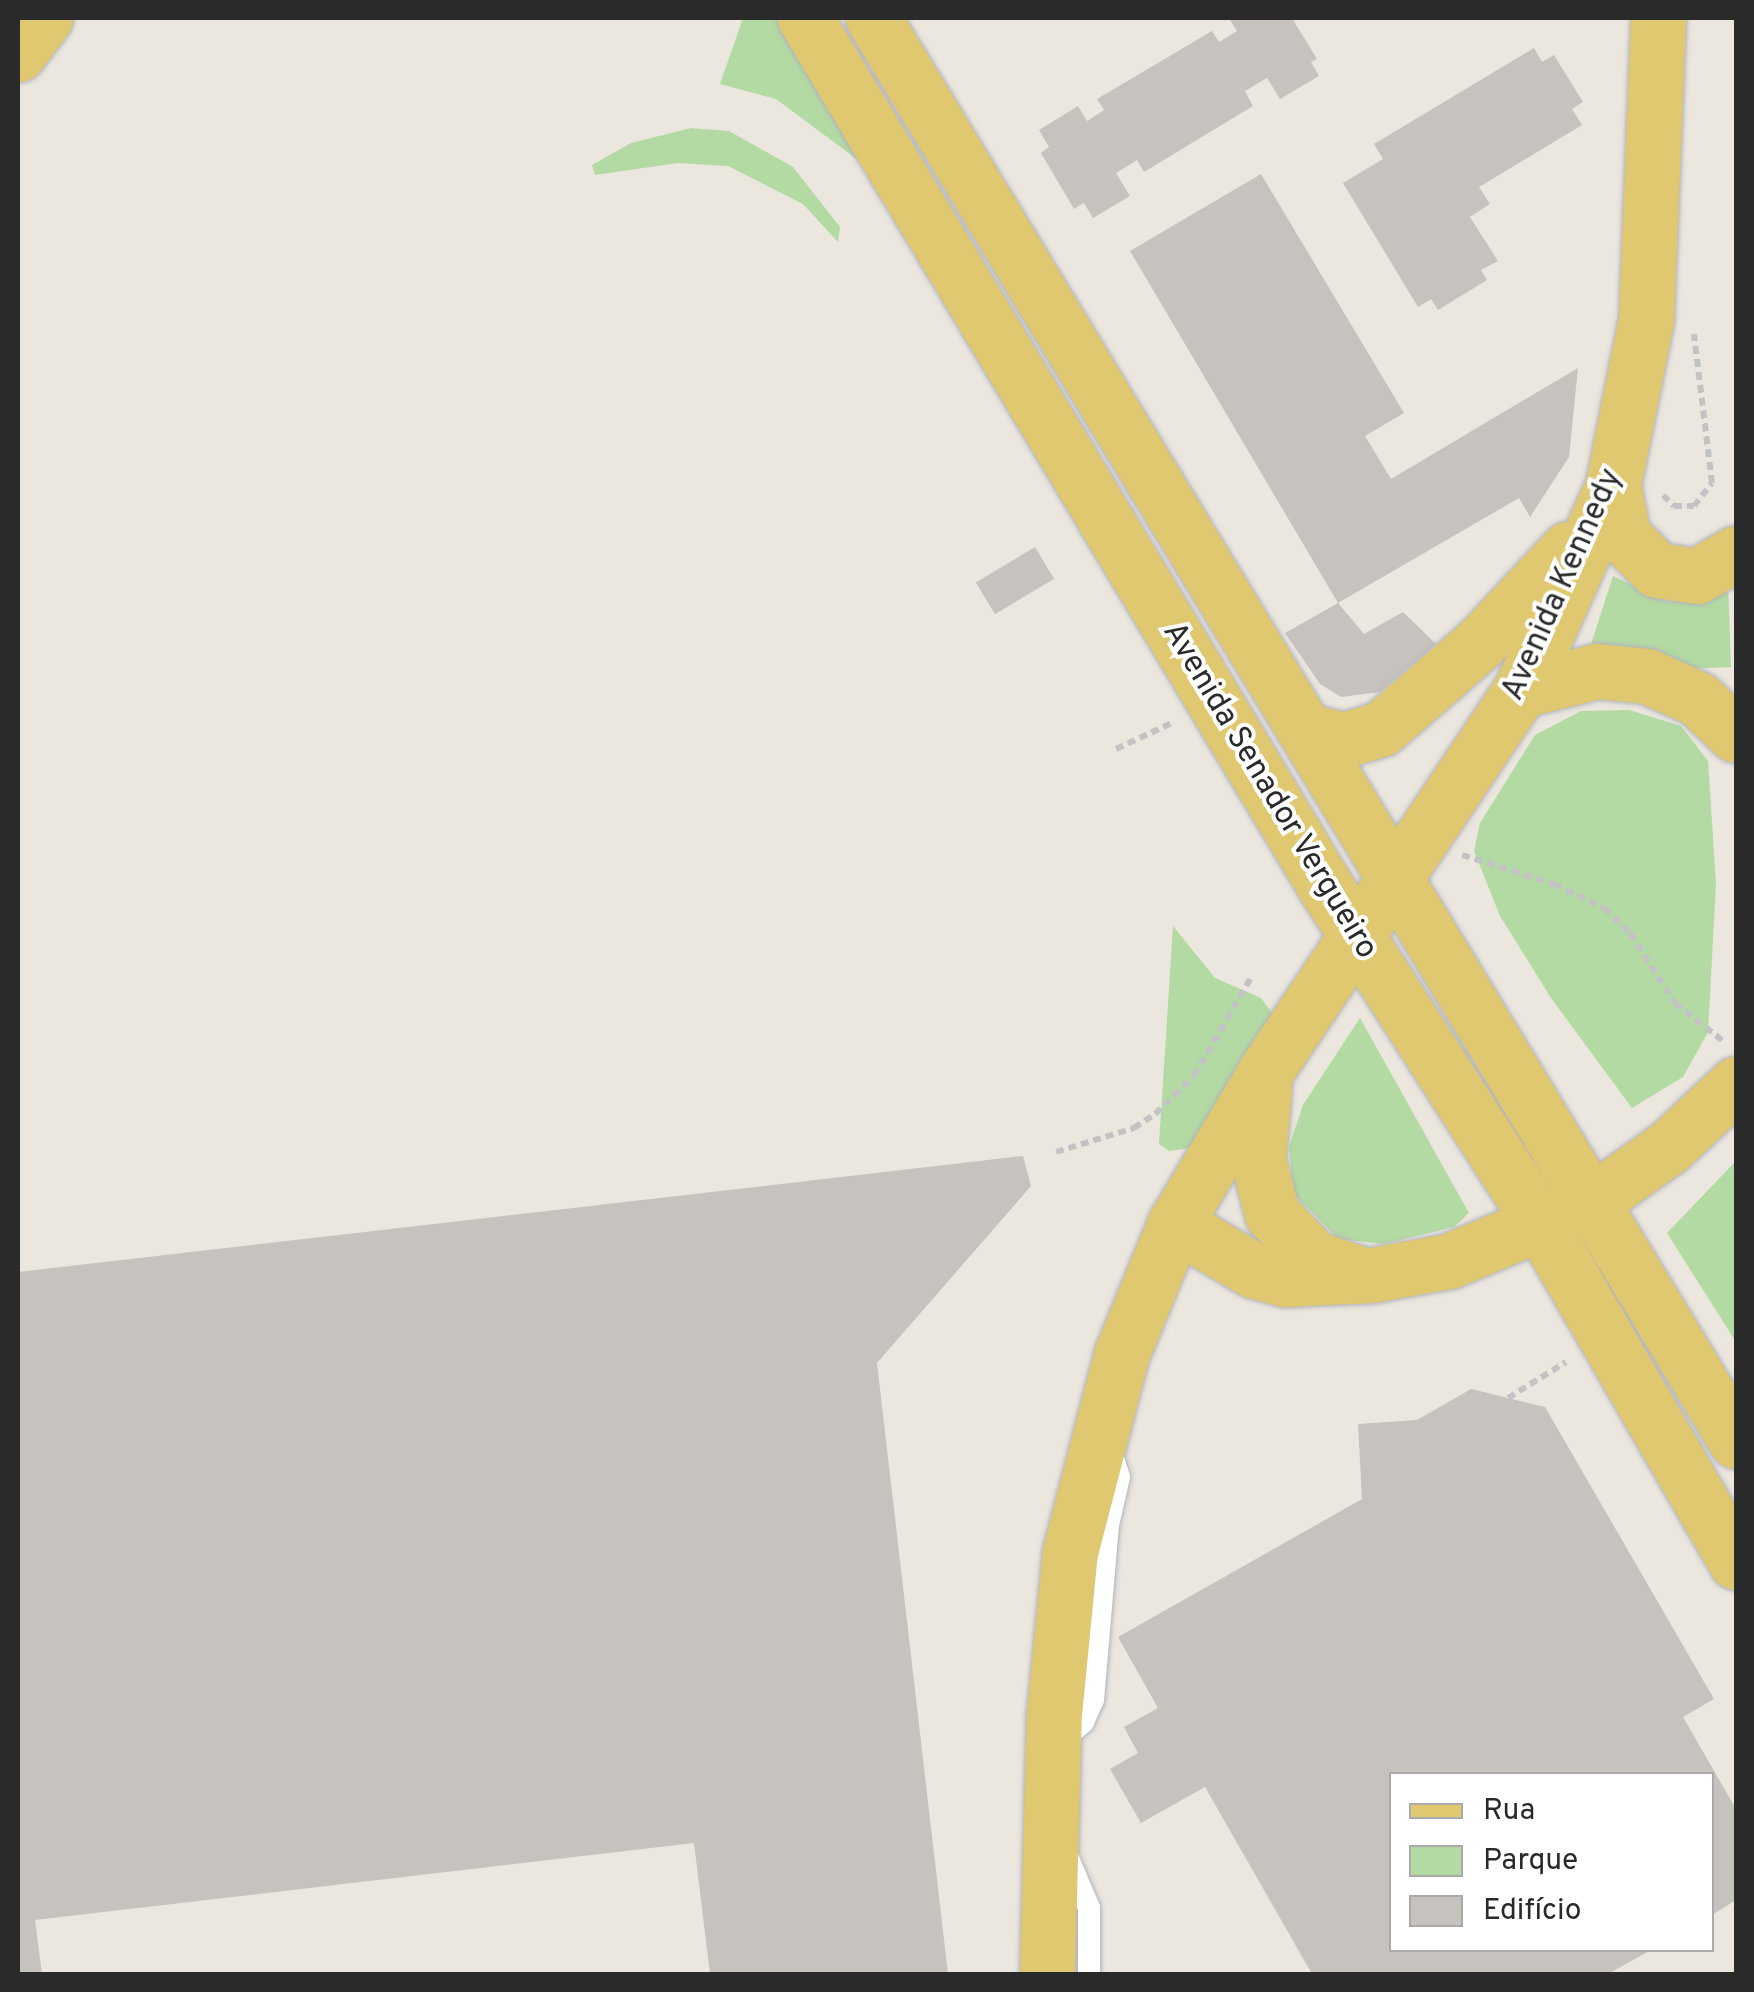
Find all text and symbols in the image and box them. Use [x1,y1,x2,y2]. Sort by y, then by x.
street label: Avenida Kennedy [1495,463,1631,707]
street label: Avenida Senador Vergueiro [1153,615,1385,967]
legend [1389,1772,1714,1952]
text: Rua [1483,1793,1535,1830]
text: Parque [1483,1843,1578,1880]
text: Edifício [1483,1893,1581,1930]

